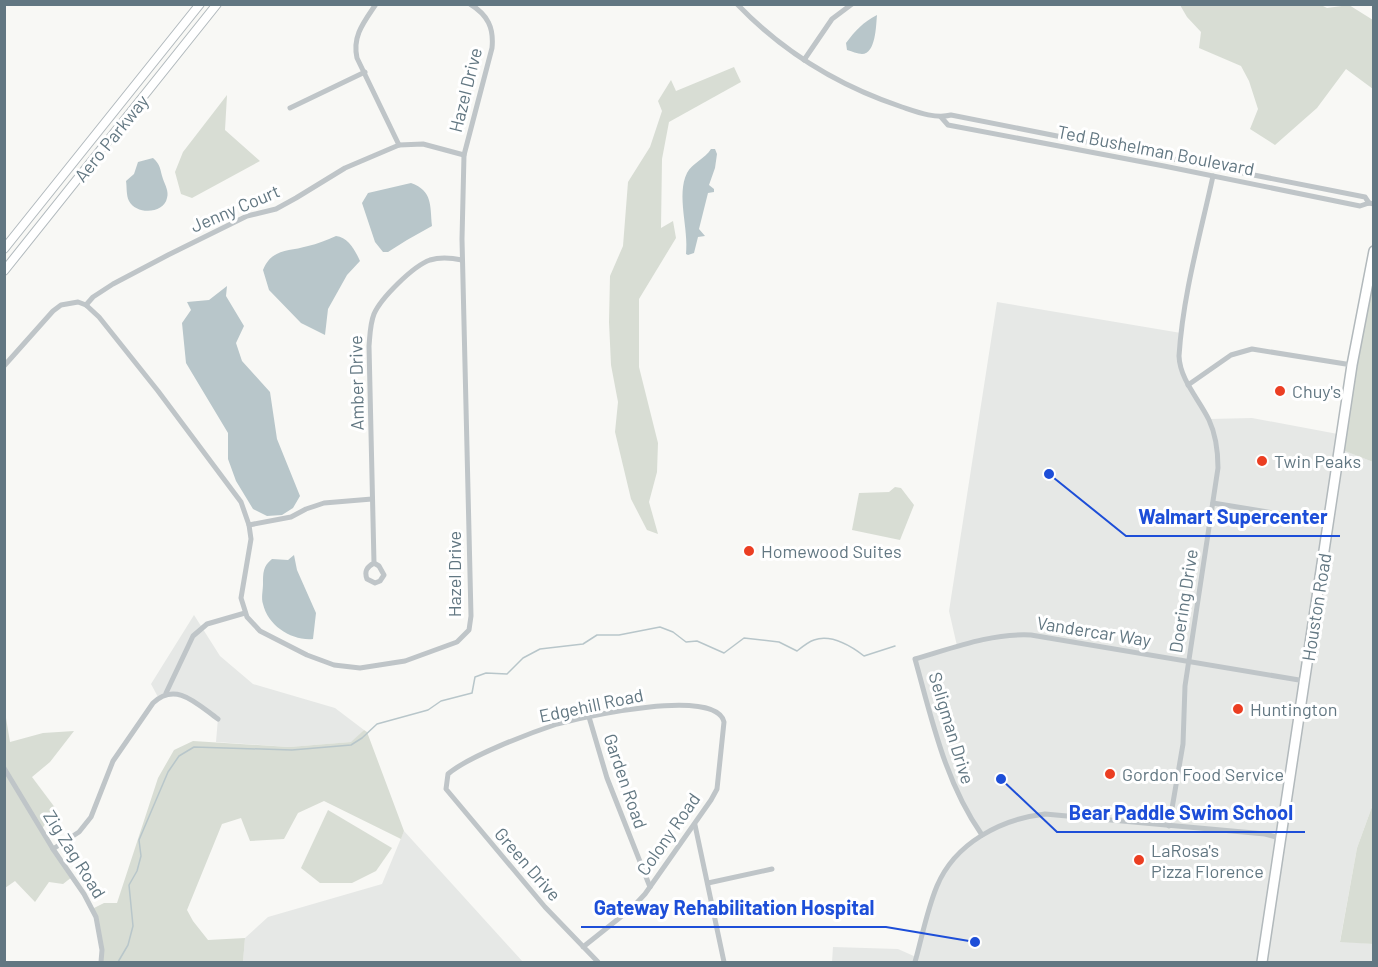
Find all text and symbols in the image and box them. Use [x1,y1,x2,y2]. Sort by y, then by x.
street label: Hazel Drive [444,45,486,135]
street label: Aero Parkway [69,90,153,186]
street label: Ted Bushelman Boulevard [1056,120,1256,180]
street label: Jenny Court [187,179,283,237]
street label: Amber Drive [344,335,368,431]
place label: Chuy's [1292,380,1341,402]
marker: Chuy's [1273,384,1287,398]
place label: Twin Peaks [1274,450,1361,472]
marker: Twin Peaks [1255,454,1269,468]
callout: Walmart Supercenter [1126,498,1340,536]
text: Walmart Supercenter [1138,504,1328,528]
street label: Hazel Drive [443,531,465,617]
place label: Homewood Suites [761,540,902,562]
marker: Homewood Suites [742,544,756,558]
street label: Doering Drive [1164,548,1202,654]
street label: Houston Road [1297,551,1335,663]
street label: Vandercar Way [1035,611,1153,651]
street label: Seligman Drive [925,669,979,787]
street label: Edgehill Road [537,683,645,727]
place label: Huntington [1250,698,1337,720]
marker: Huntington [1231,702,1245,716]
street label: Garden Road [599,731,653,831]
place label: Gordon Food Service [1122,763,1284,785]
marker: Gordon Food Service [1103,767,1117,781]
street label: Colony Road [631,788,705,880]
callout: Bear Paddle Swim School [1057,794,1305,832]
text: Bear Paddle Swim School [1069,800,1293,824]
street label: Zig Zag Road [39,806,111,902]
street label: Green Drive [490,823,566,905]
place label: LaRosa's Pizza Florence [1151,839,1264,882]
marker: LaRosa's Pizza Florence [1132,853,1146,867]
callout: Gateway Rehabilitation Hospital [581,889,886,927]
text: Gateway Rehabilitation Hospital [594,895,874,919]

